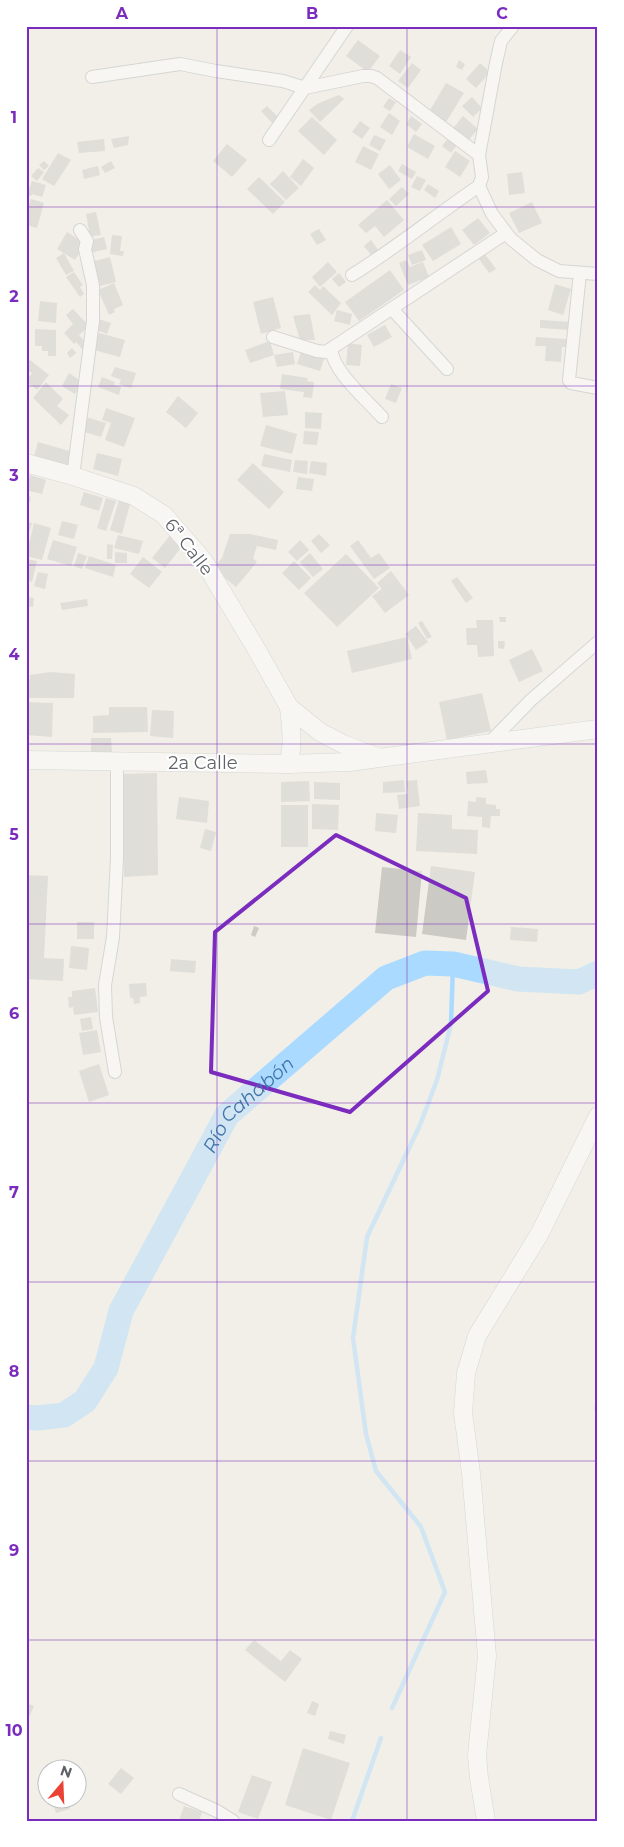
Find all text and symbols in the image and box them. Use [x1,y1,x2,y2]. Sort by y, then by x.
text: A [115,4,129,23]
text: B [306,4,318,23]
text: C [496,4,508,23]
text: 1 [11,108,17,127]
text: 2 [9,287,19,306]
text: 3 [8,466,19,485]
street label: 6ª Calle [160,514,218,580]
text: 4 [8,645,20,664]
street label: 2a Calle [168,752,238,774]
text: 5 [9,825,19,844]
text: 6 [9,1004,19,1023]
water label: Río Cahabón [197,1051,298,1157]
text: 7 [9,1183,19,1202]
text: 8 [9,1362,19,1381]
text: 9 [9,1541,19,1560]
text: 10 [5,1721,23,1740]
north arrow [38,1760,88,1810]
text: N [58,1761,75,1782]

